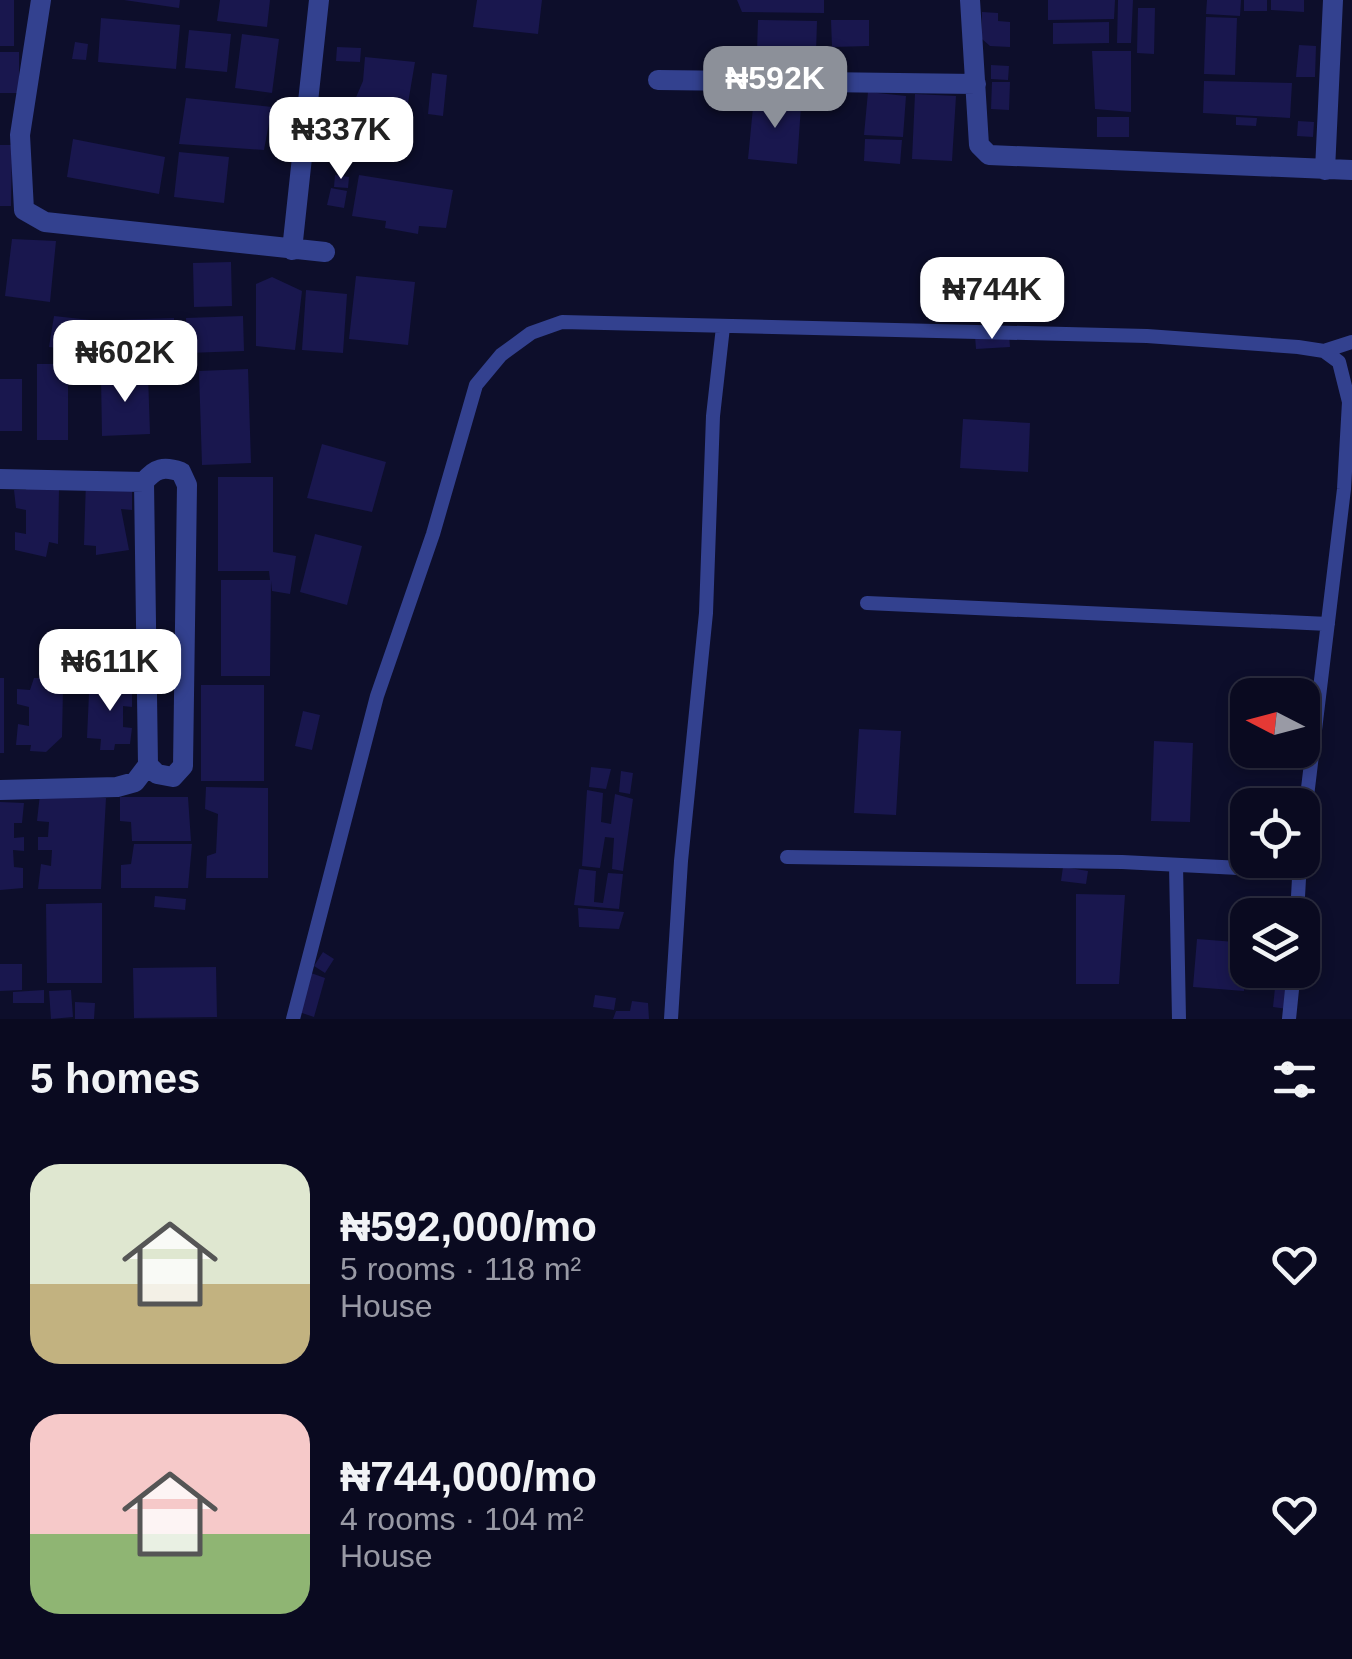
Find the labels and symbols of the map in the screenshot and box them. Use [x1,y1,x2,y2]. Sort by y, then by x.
pin: ₦592K [705,46,845,131]
pin: ₦337K [271,97,411,182]
pin: ₦744K [922,257,1062,342]
pin: ₦602K [55,320,195,405]
pin: ₦611K [40,629,180,714]
north arrow [1230,678,1320,768]

